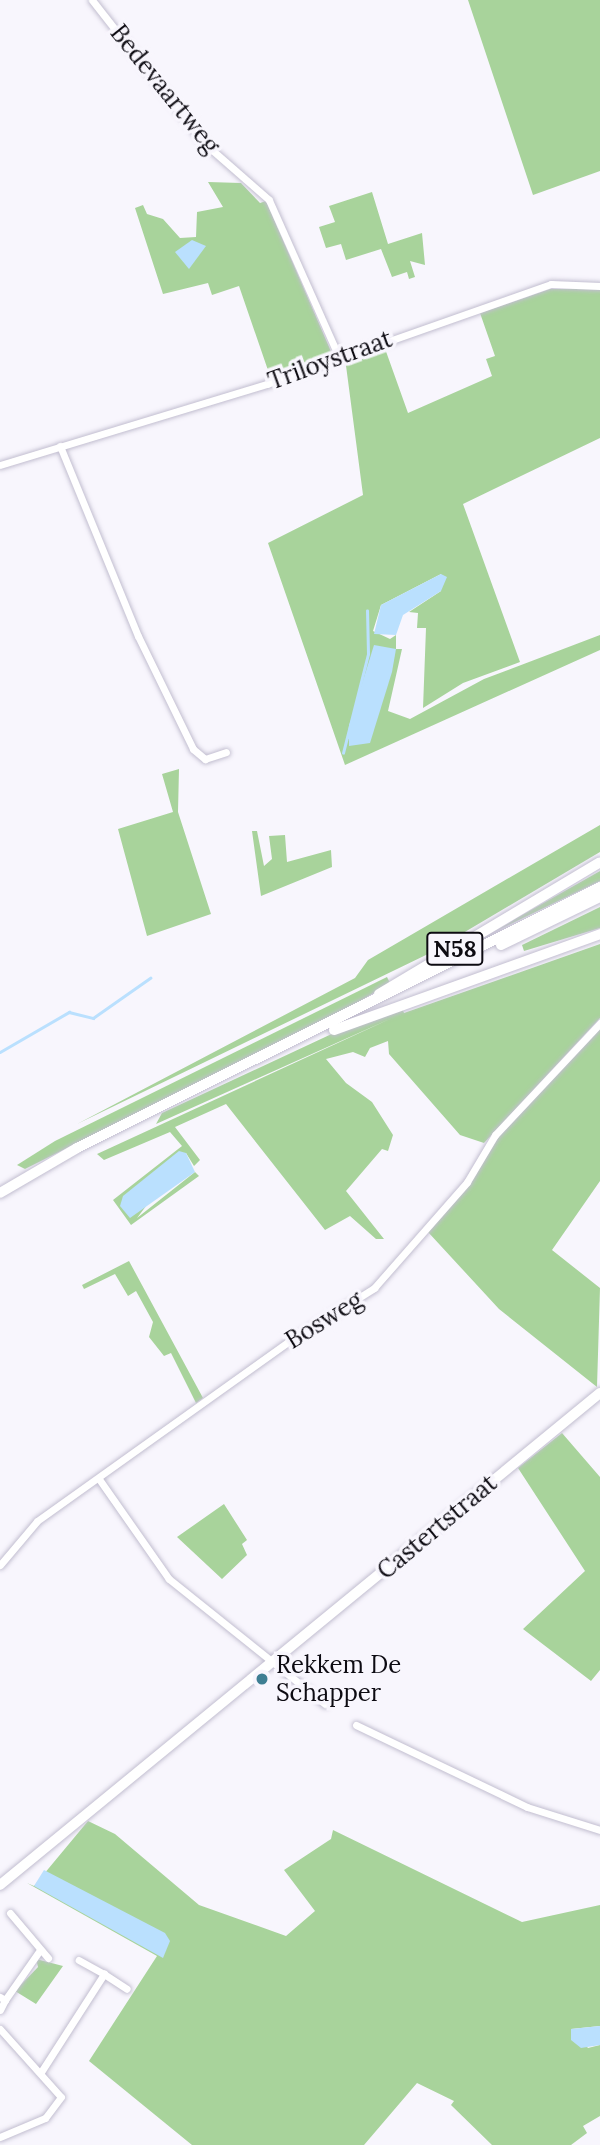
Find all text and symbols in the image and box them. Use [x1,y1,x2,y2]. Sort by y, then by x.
street label: Bedevaartweg [104,19,226,159]
street label: Triloystraat [264,324,396,396]
road number: N58 [425,930,485,968]
street label: Bosweg [280,1285,368,1355]
street label: Castertstraat [371,1469,503,1585]
place label: Rekkem De Schapper [276,1651,401,1707]
marker: Rekkem De Schapper [254,1671,270,1687]

